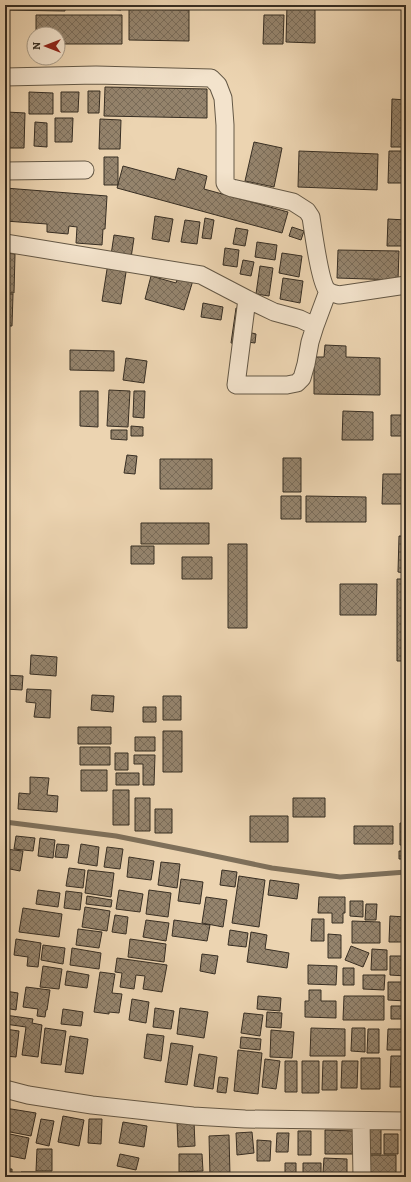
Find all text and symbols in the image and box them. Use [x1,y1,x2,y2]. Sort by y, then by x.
north arrow [26,26,66,66]
text: N [29,42,44,50]

